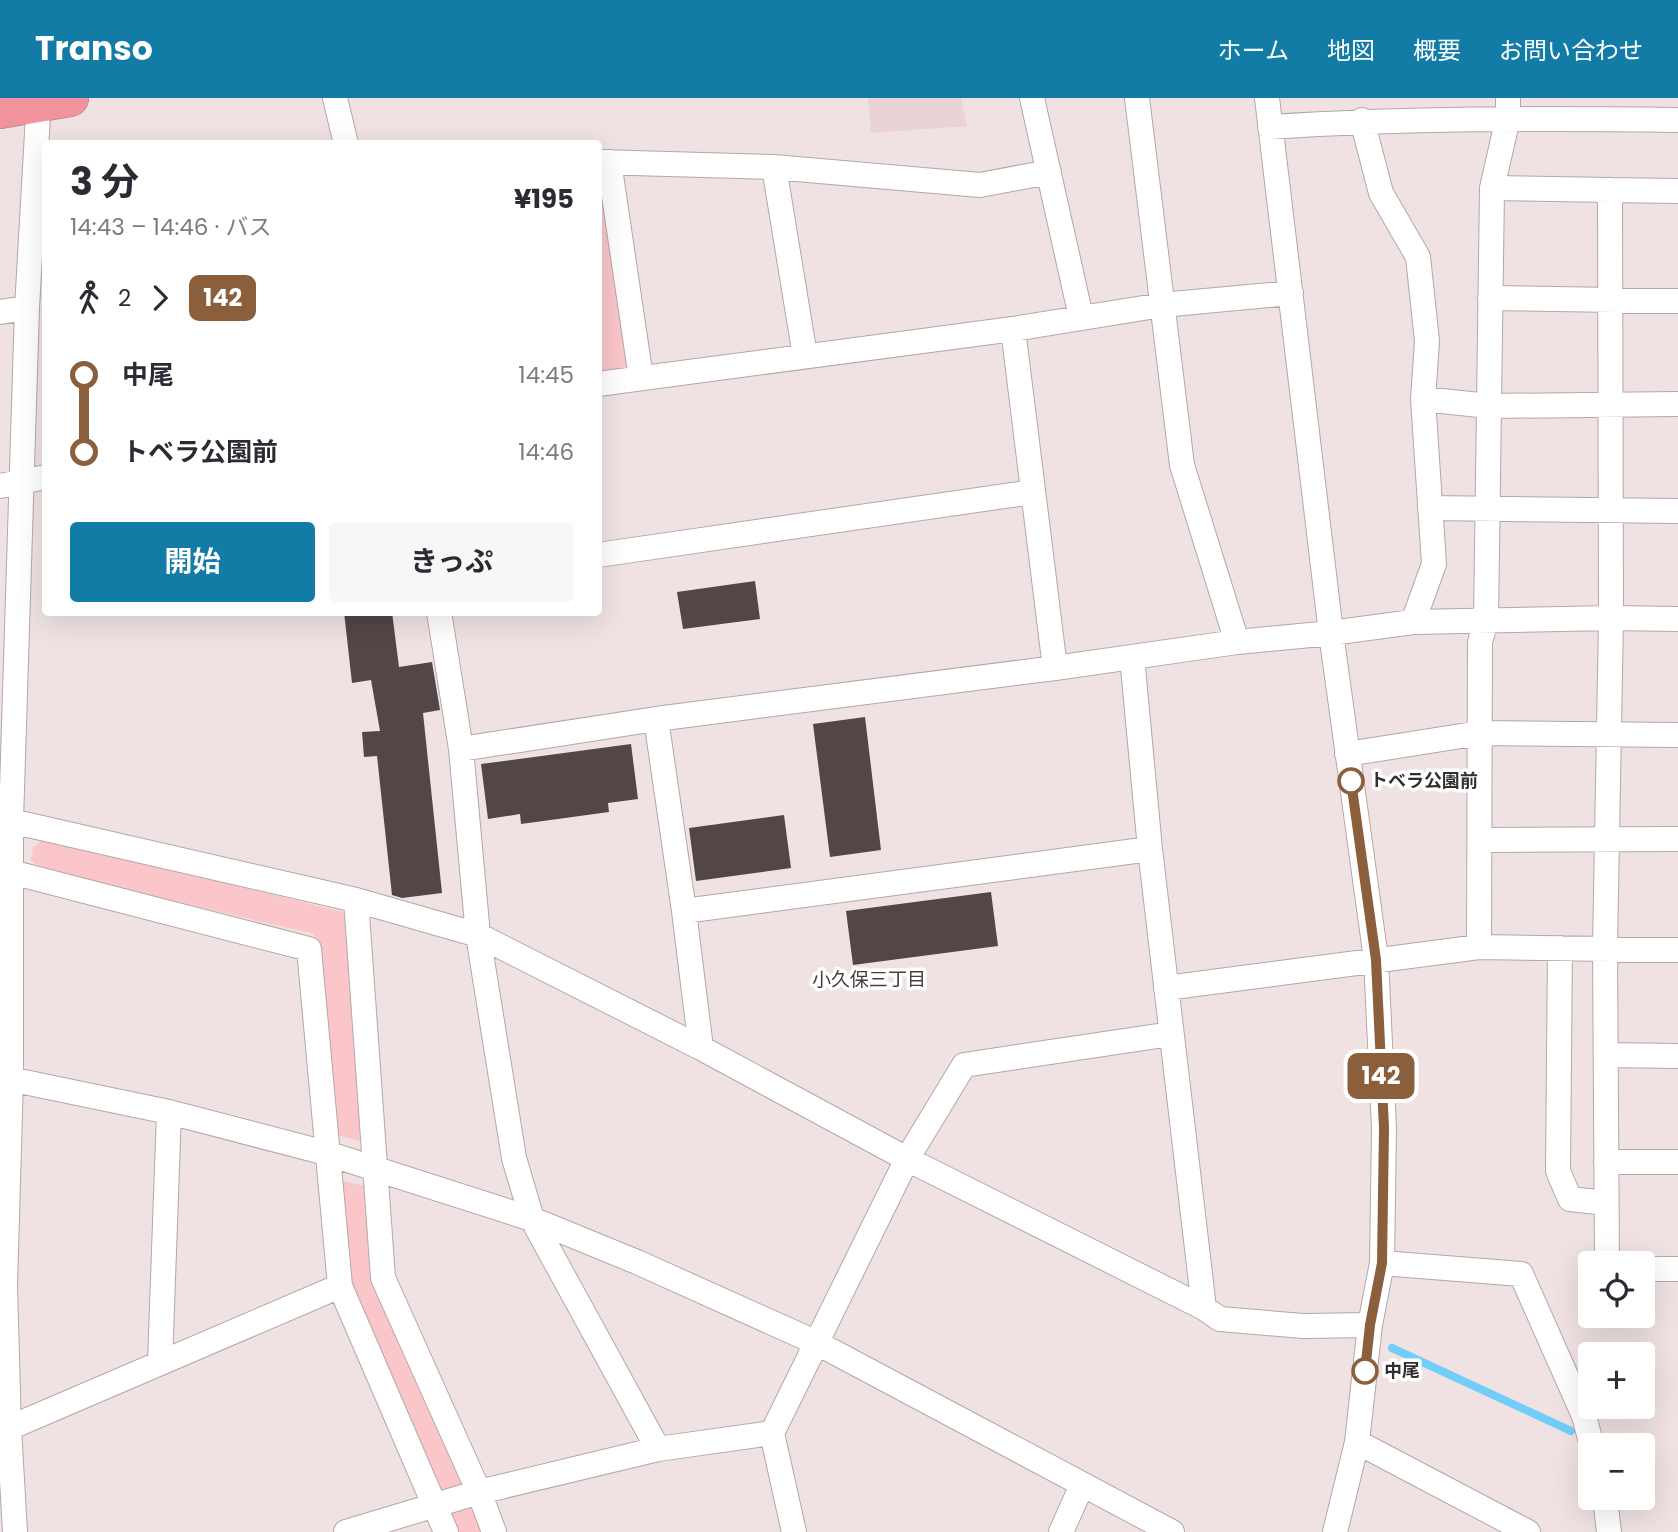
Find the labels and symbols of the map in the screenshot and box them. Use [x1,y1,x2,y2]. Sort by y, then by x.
marker: トベラ公園前 [1338,768,1364,794]
place label: トベラ公園前 [1370,768,1478,793]
district label: 小久保三丁目 [812,966,926,993]
line badge: 142 [1341,1053,1421,1099]
marker: 中尾 [1352,1358,1378,1384]
place label: 中尾 [1384,1358,1420,1383]

